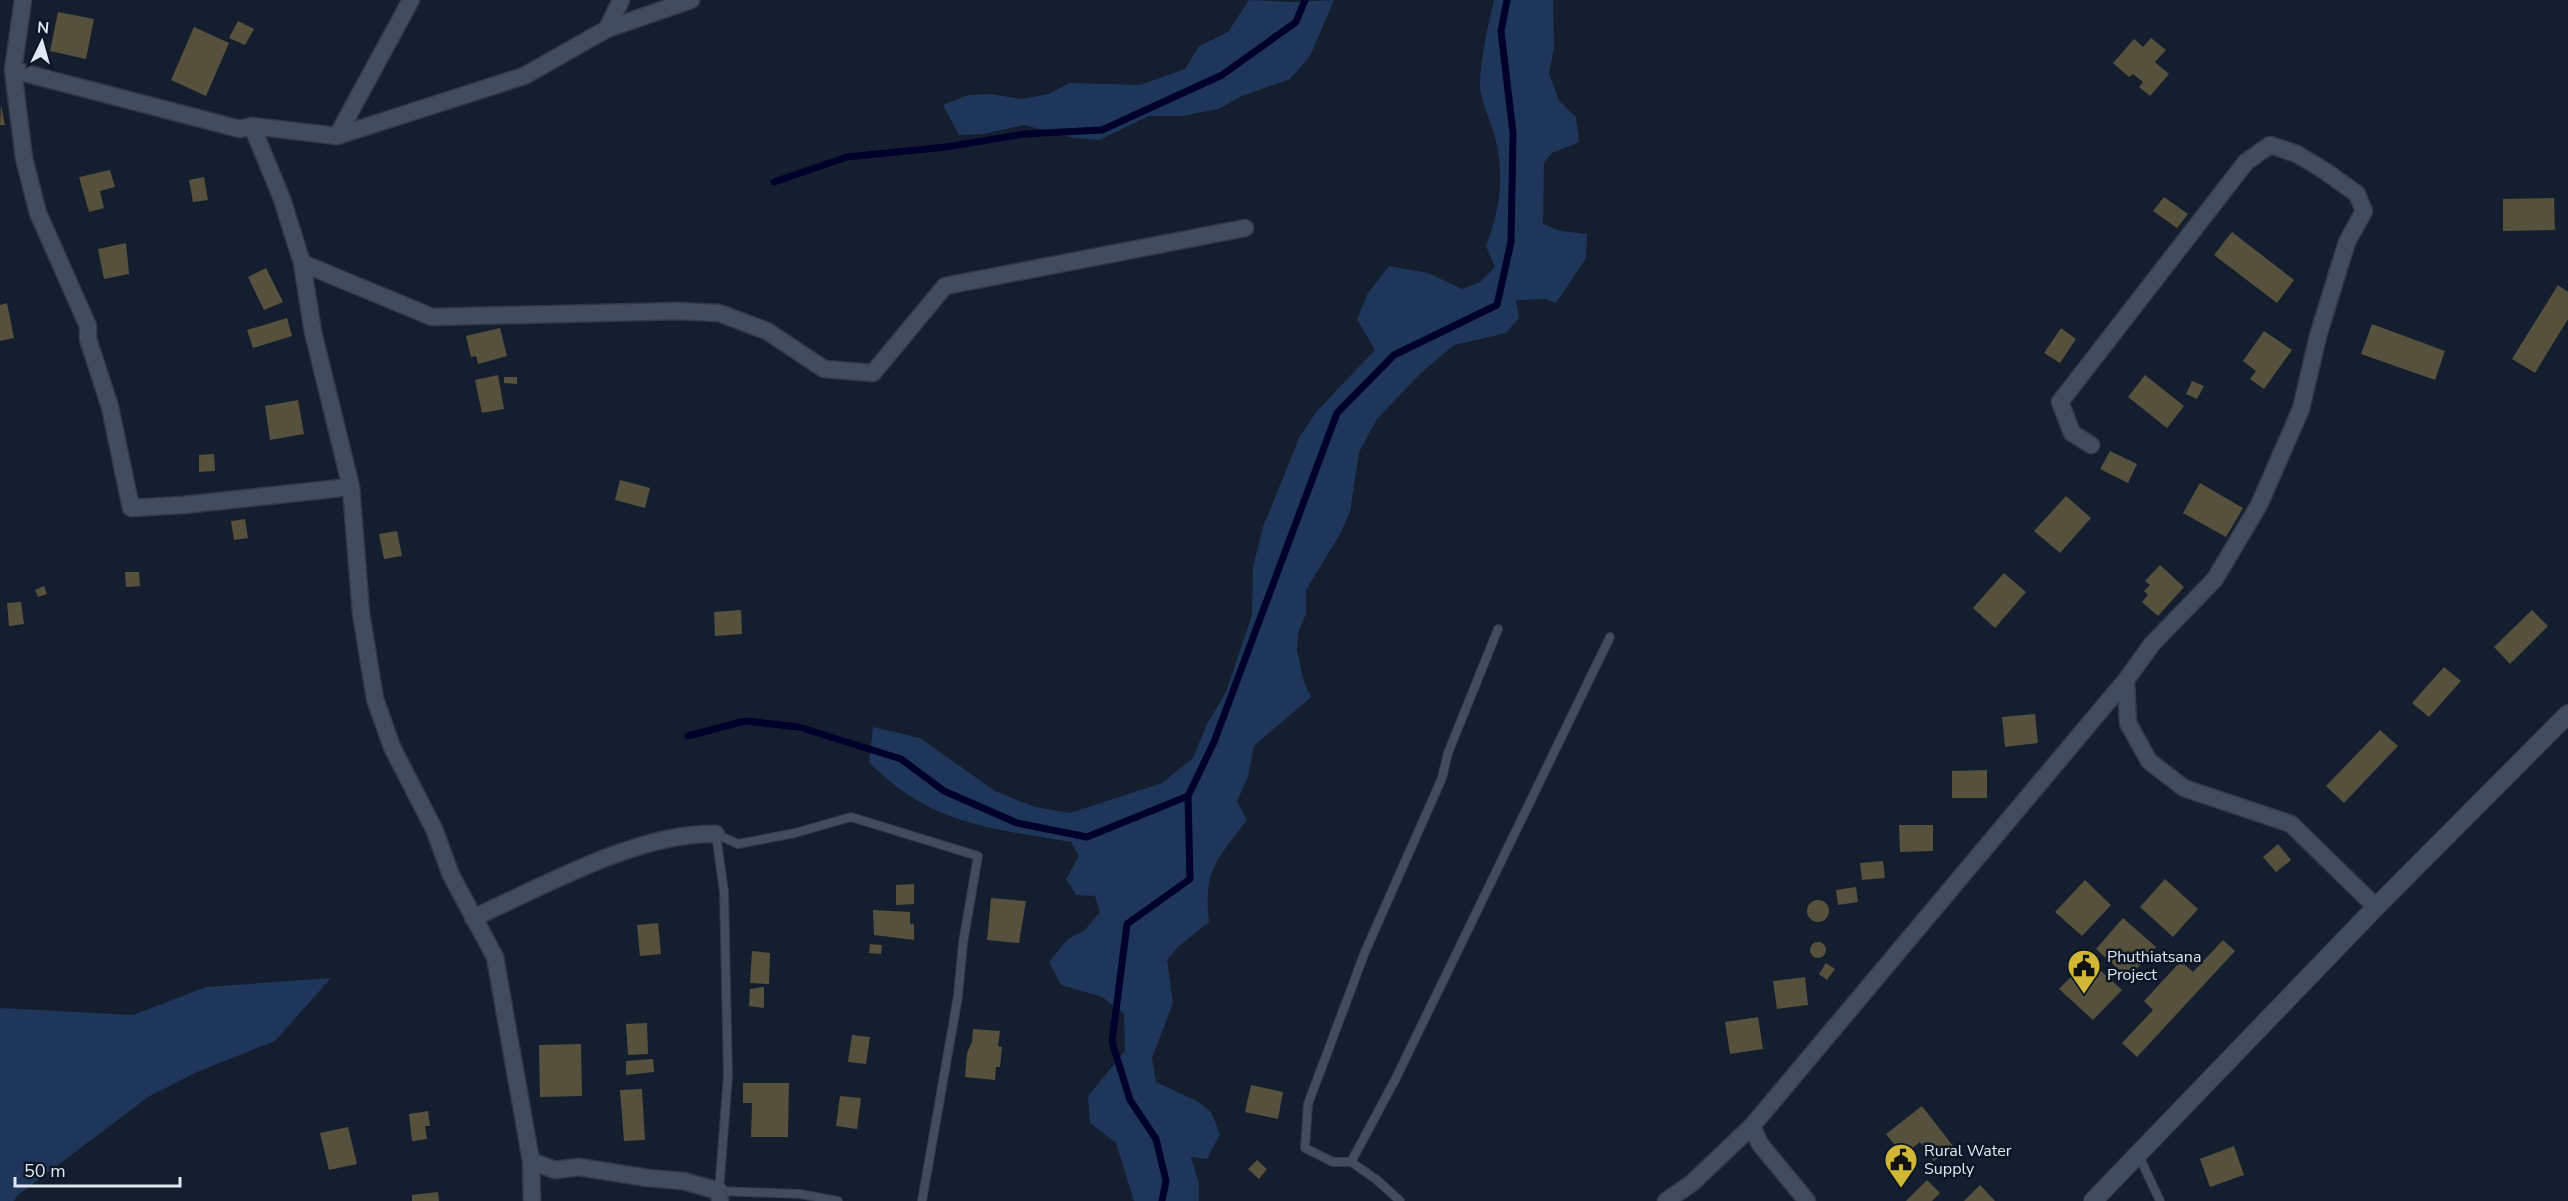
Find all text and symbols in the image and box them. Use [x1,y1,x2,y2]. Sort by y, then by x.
north arrow [12,12,72,72]
text: N [36,17,50,40]
place label: Phuthiatsana Project [2107,946,2201,986]
public building icon: Phuthiatsana Project [2066,948,2102,995]
place label: Rural Water Supply [1924,1140,2012,1180]
public building icon: Rural Water Supply [1883,1142,1919,1189]
scale bar [15,1150,180,1188]
text: 50 m [24,1159,66,1183]

